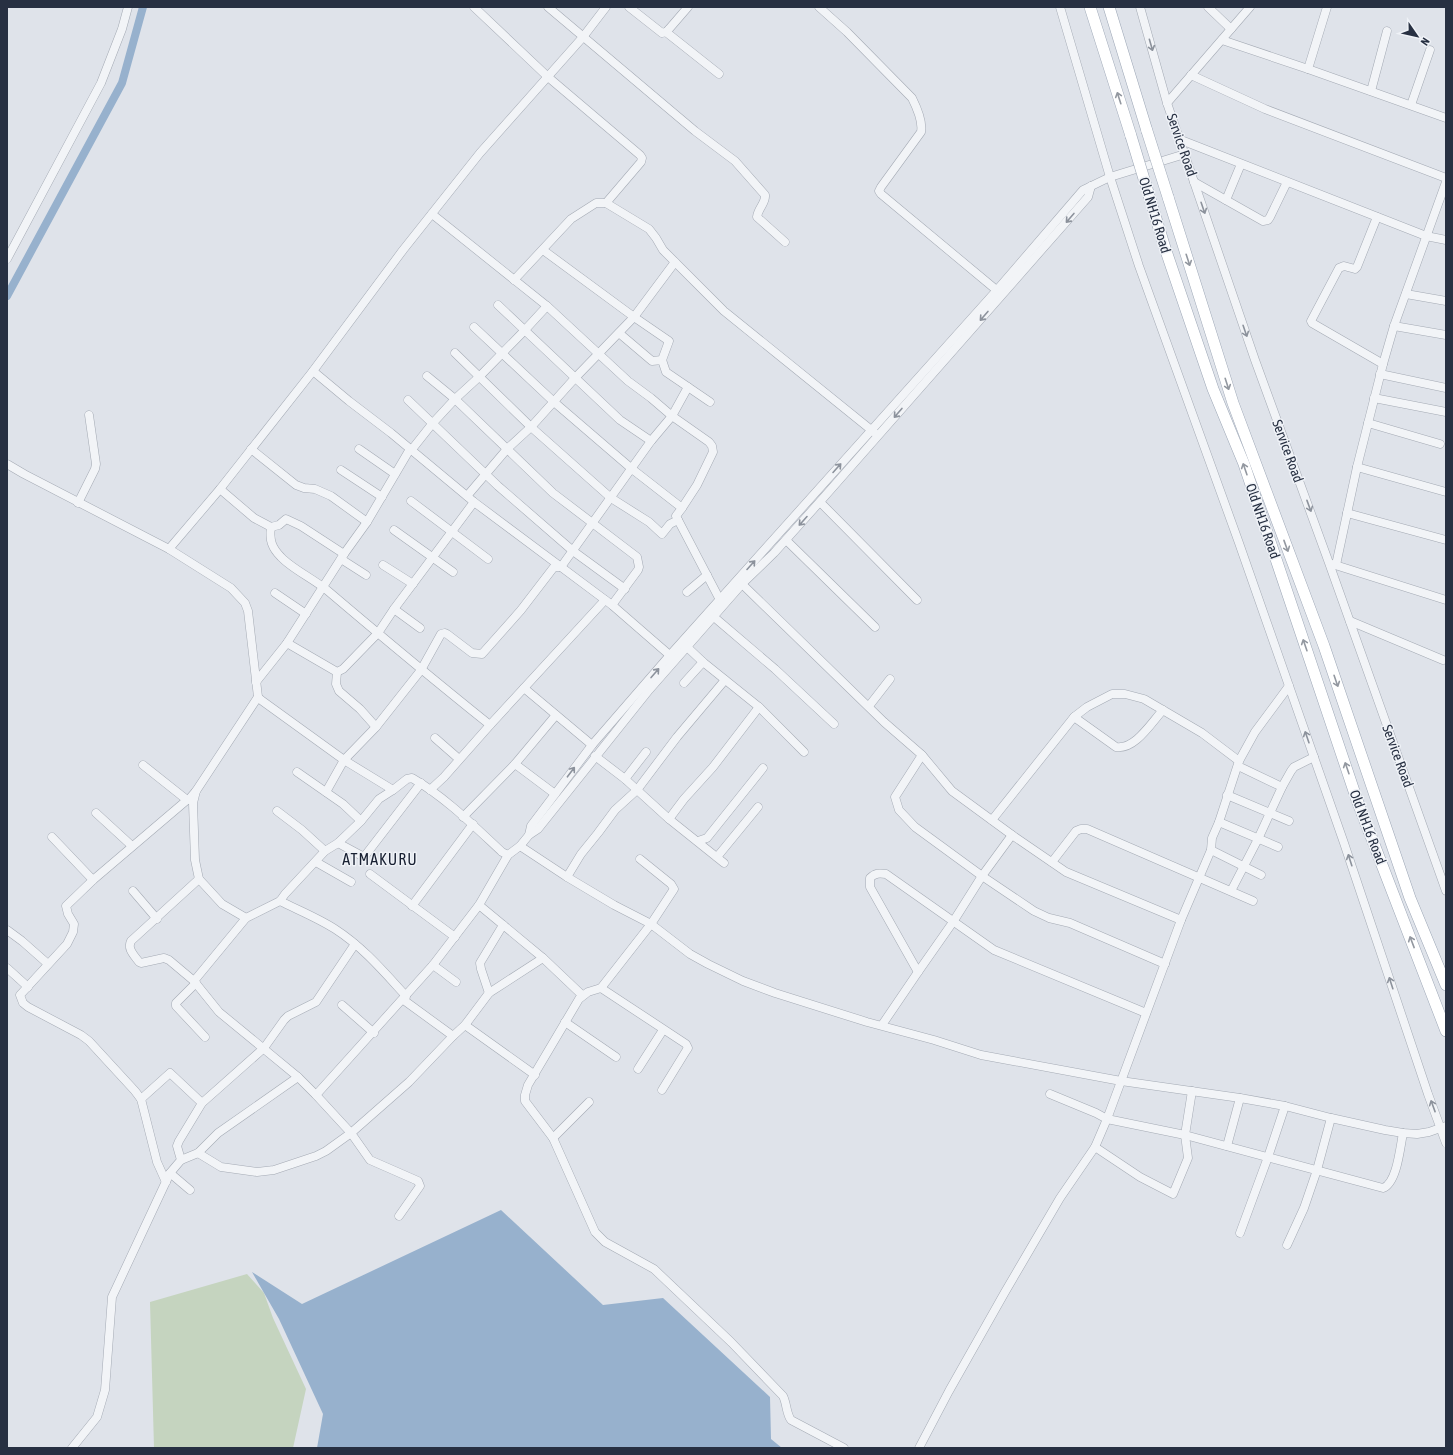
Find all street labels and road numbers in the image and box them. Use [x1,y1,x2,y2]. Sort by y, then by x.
street label: Service Road [1164,111,1200,179]
street label: Old NH16 Road [1136,175,1174,255]
street label: Service Road [1269,417,1307,485]
street label: Old NH16 Road [1243,481,1283,561]
street label: Service Road [1379,722,1417,790]
street label: Old NH16 Road [1346,787,1390,867]

